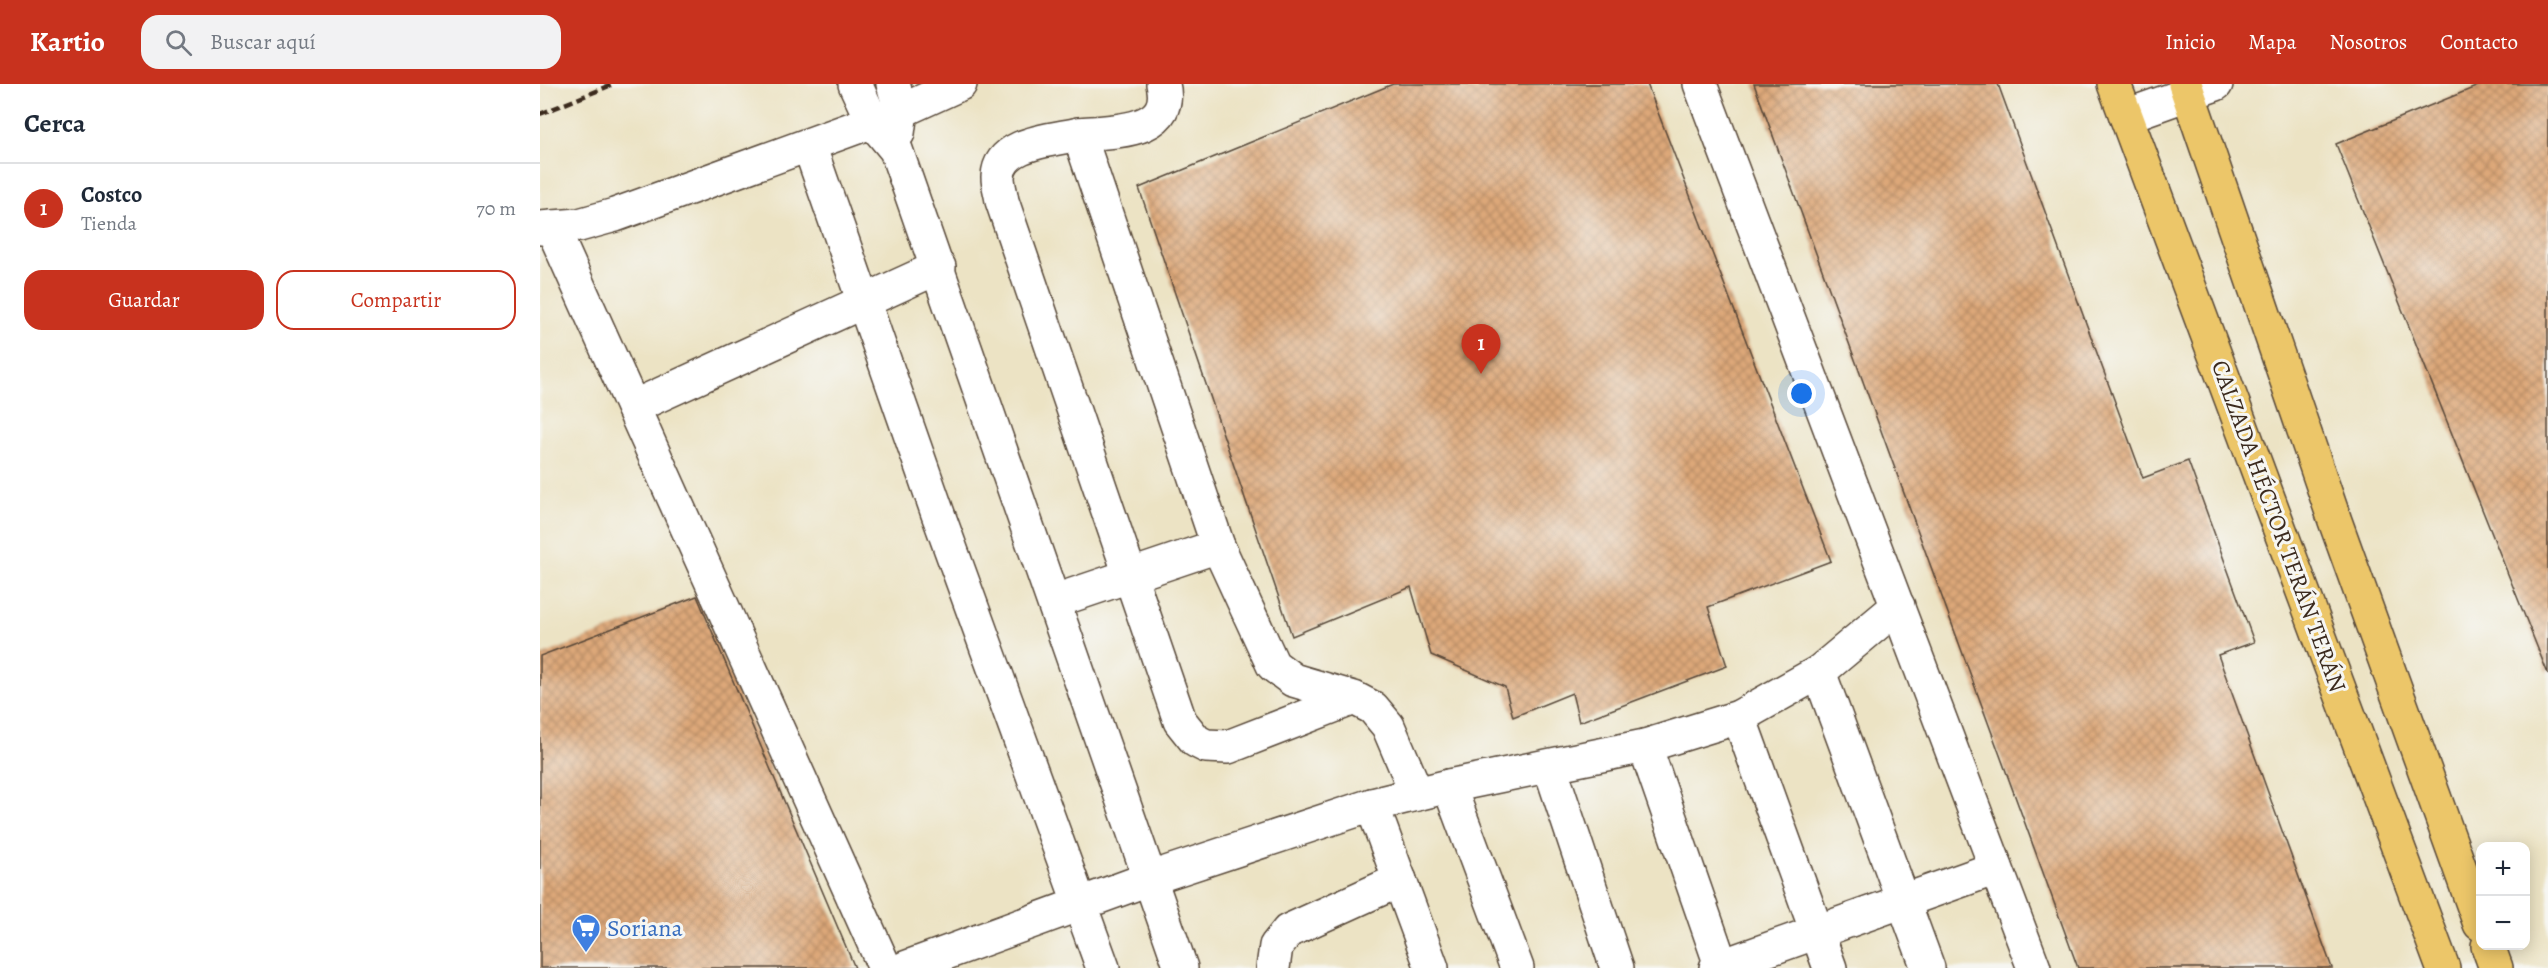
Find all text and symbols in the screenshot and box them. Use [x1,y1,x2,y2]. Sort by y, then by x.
search box [141,15,561,69]
text: Kartio [30,23,105,61]
icon: search [162,26,195,59]
text: Buscar aquí [210,27,316,57]
text: Inicio [2165,28,2215,56]
text: Mapa [2248,28,2297,56]
text: Nosotros [2330,28,2407,56]
text: Contacto [2440,28,2518,56]
text: Cerca [24,106,86,141]
text: Costco [81,180,142,210]
text: 1 [40,195,47,222]
text: 70 m [476,195,516,222]
text: Tienda [81,210,137,237]
button: Guardar [24,270,264,330]
button: Compartir [276,270,516,330]
pin: 1 [1462,324,1500,374]
street label: CALZADA HÉCTOR TERÁN TERÁN [2204,356,2354,696]
your location [1787,379,1816,408]
map controls [2476,842,2530,950]
button: + [2476,842,2530,896]
button: − [2476,896,2530,950]
supermarket icon: Soriana [570,912,602,954]
place label: Soriana [607,912,683,944]

